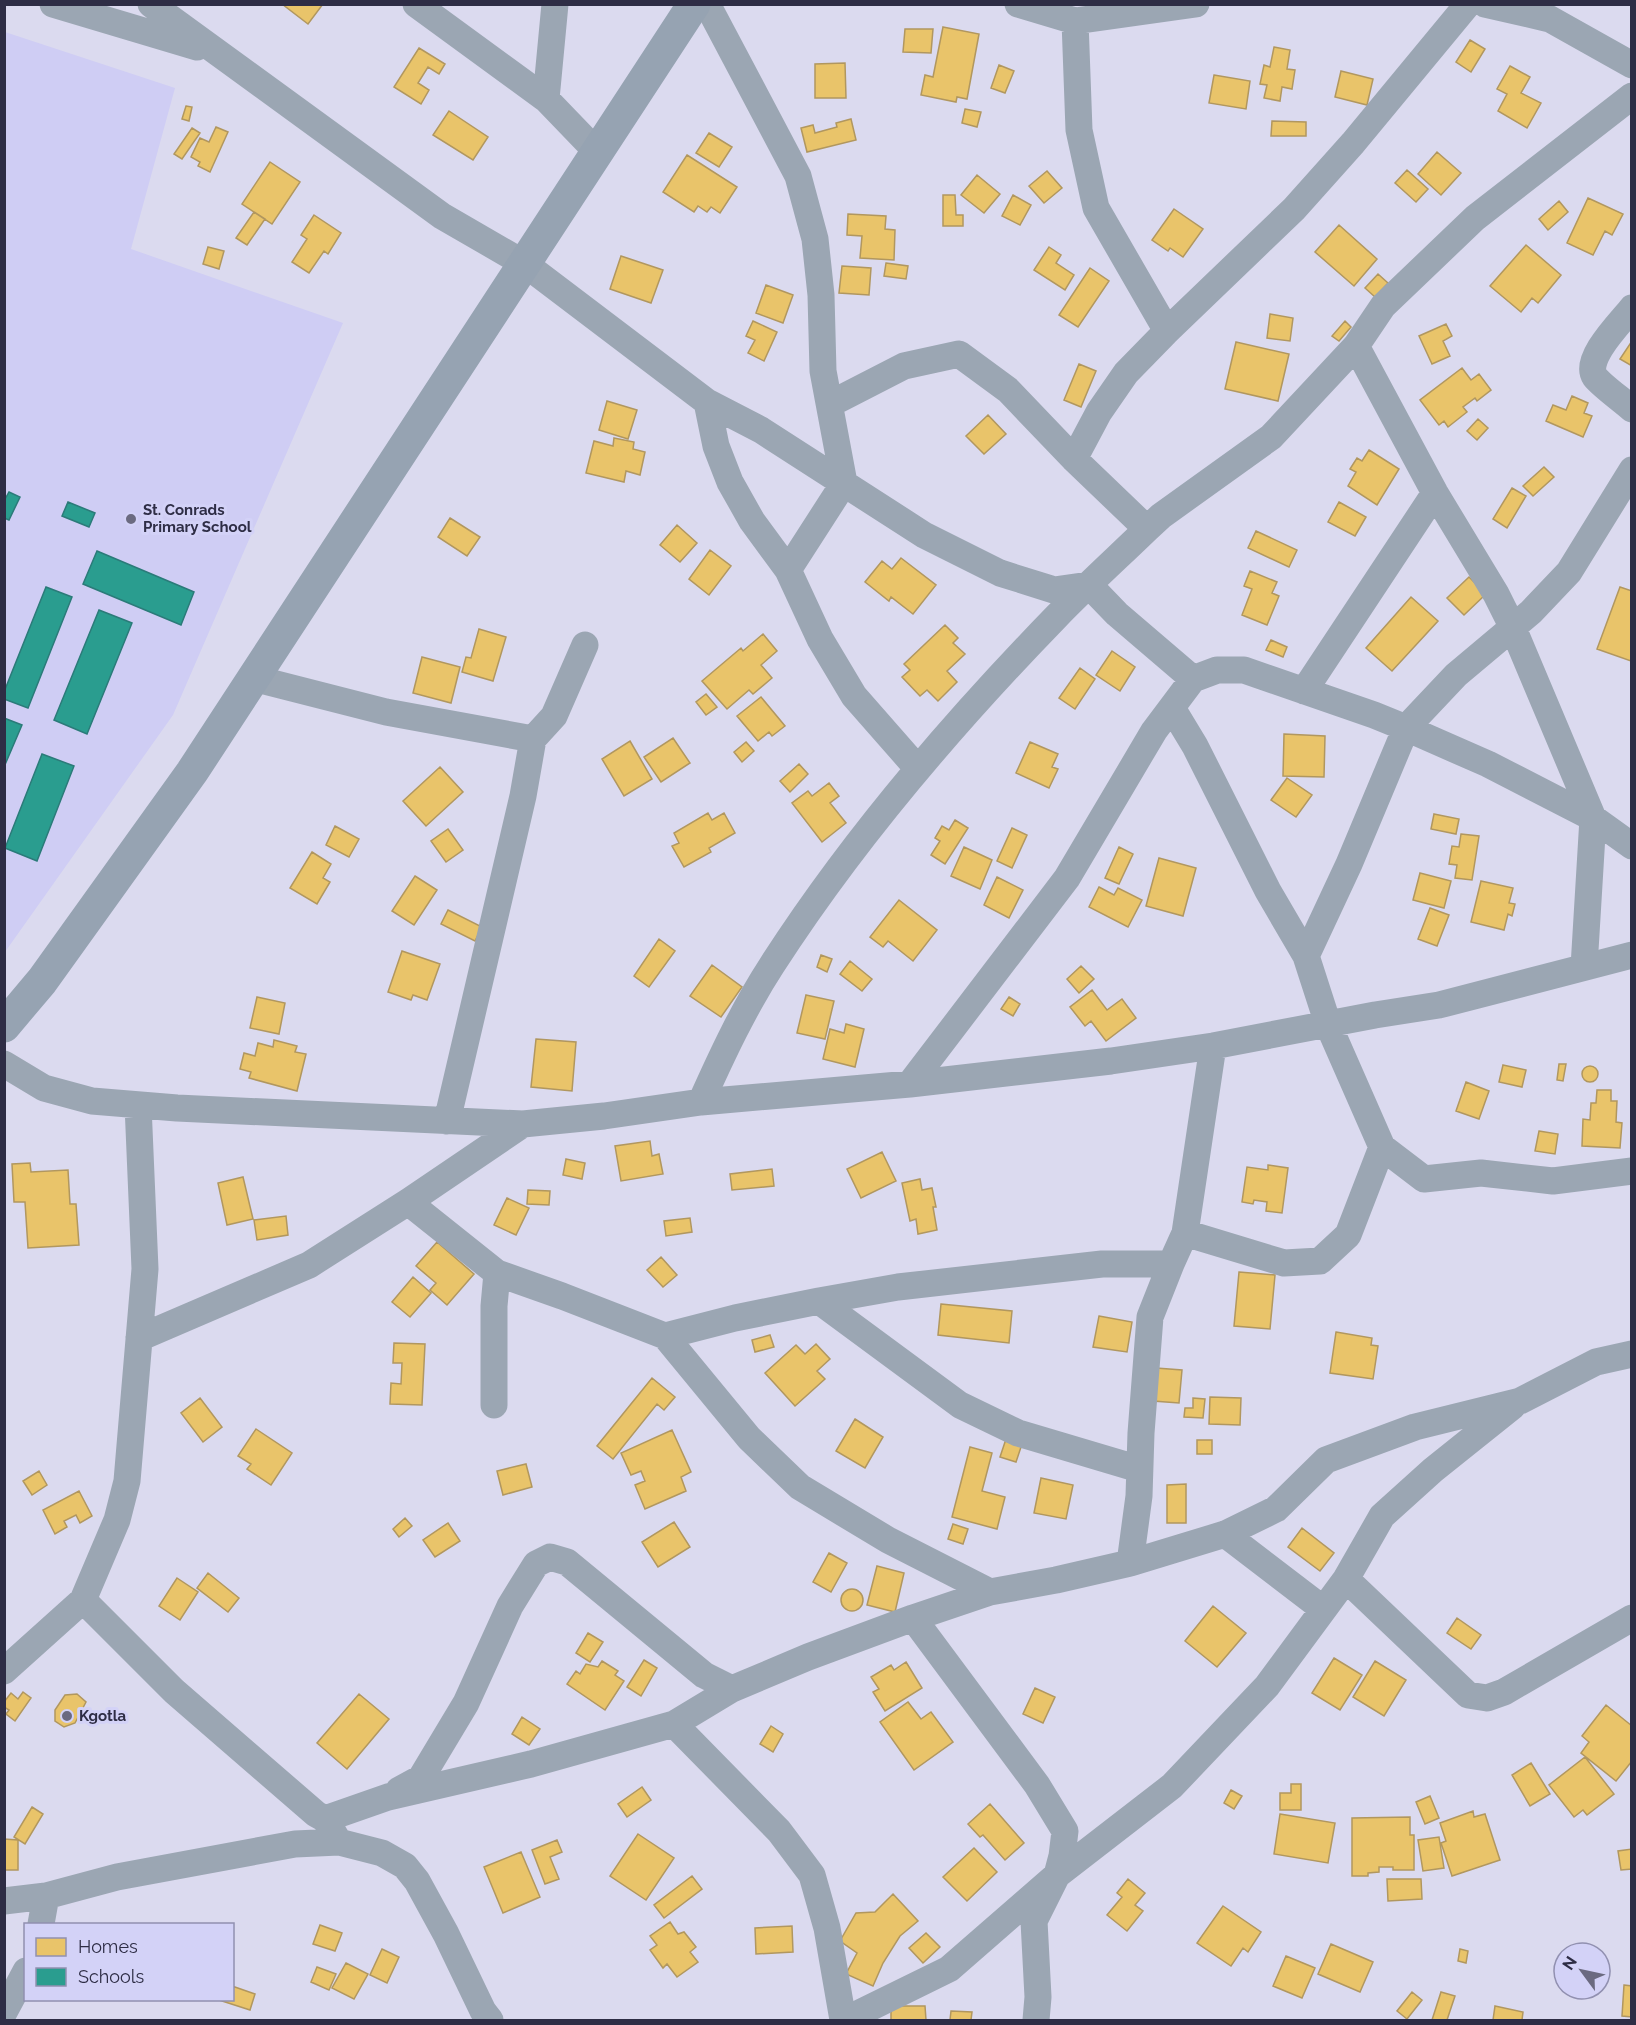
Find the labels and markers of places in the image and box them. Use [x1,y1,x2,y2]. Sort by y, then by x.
place label: St. Conrads Primary School [143,501,252,536]
marker: St. Conrads Primary School [124,512,138,526]
place label: Kgotla [79,1707,127,1725]
marker: Kgotla [60,1709,74,1723]

